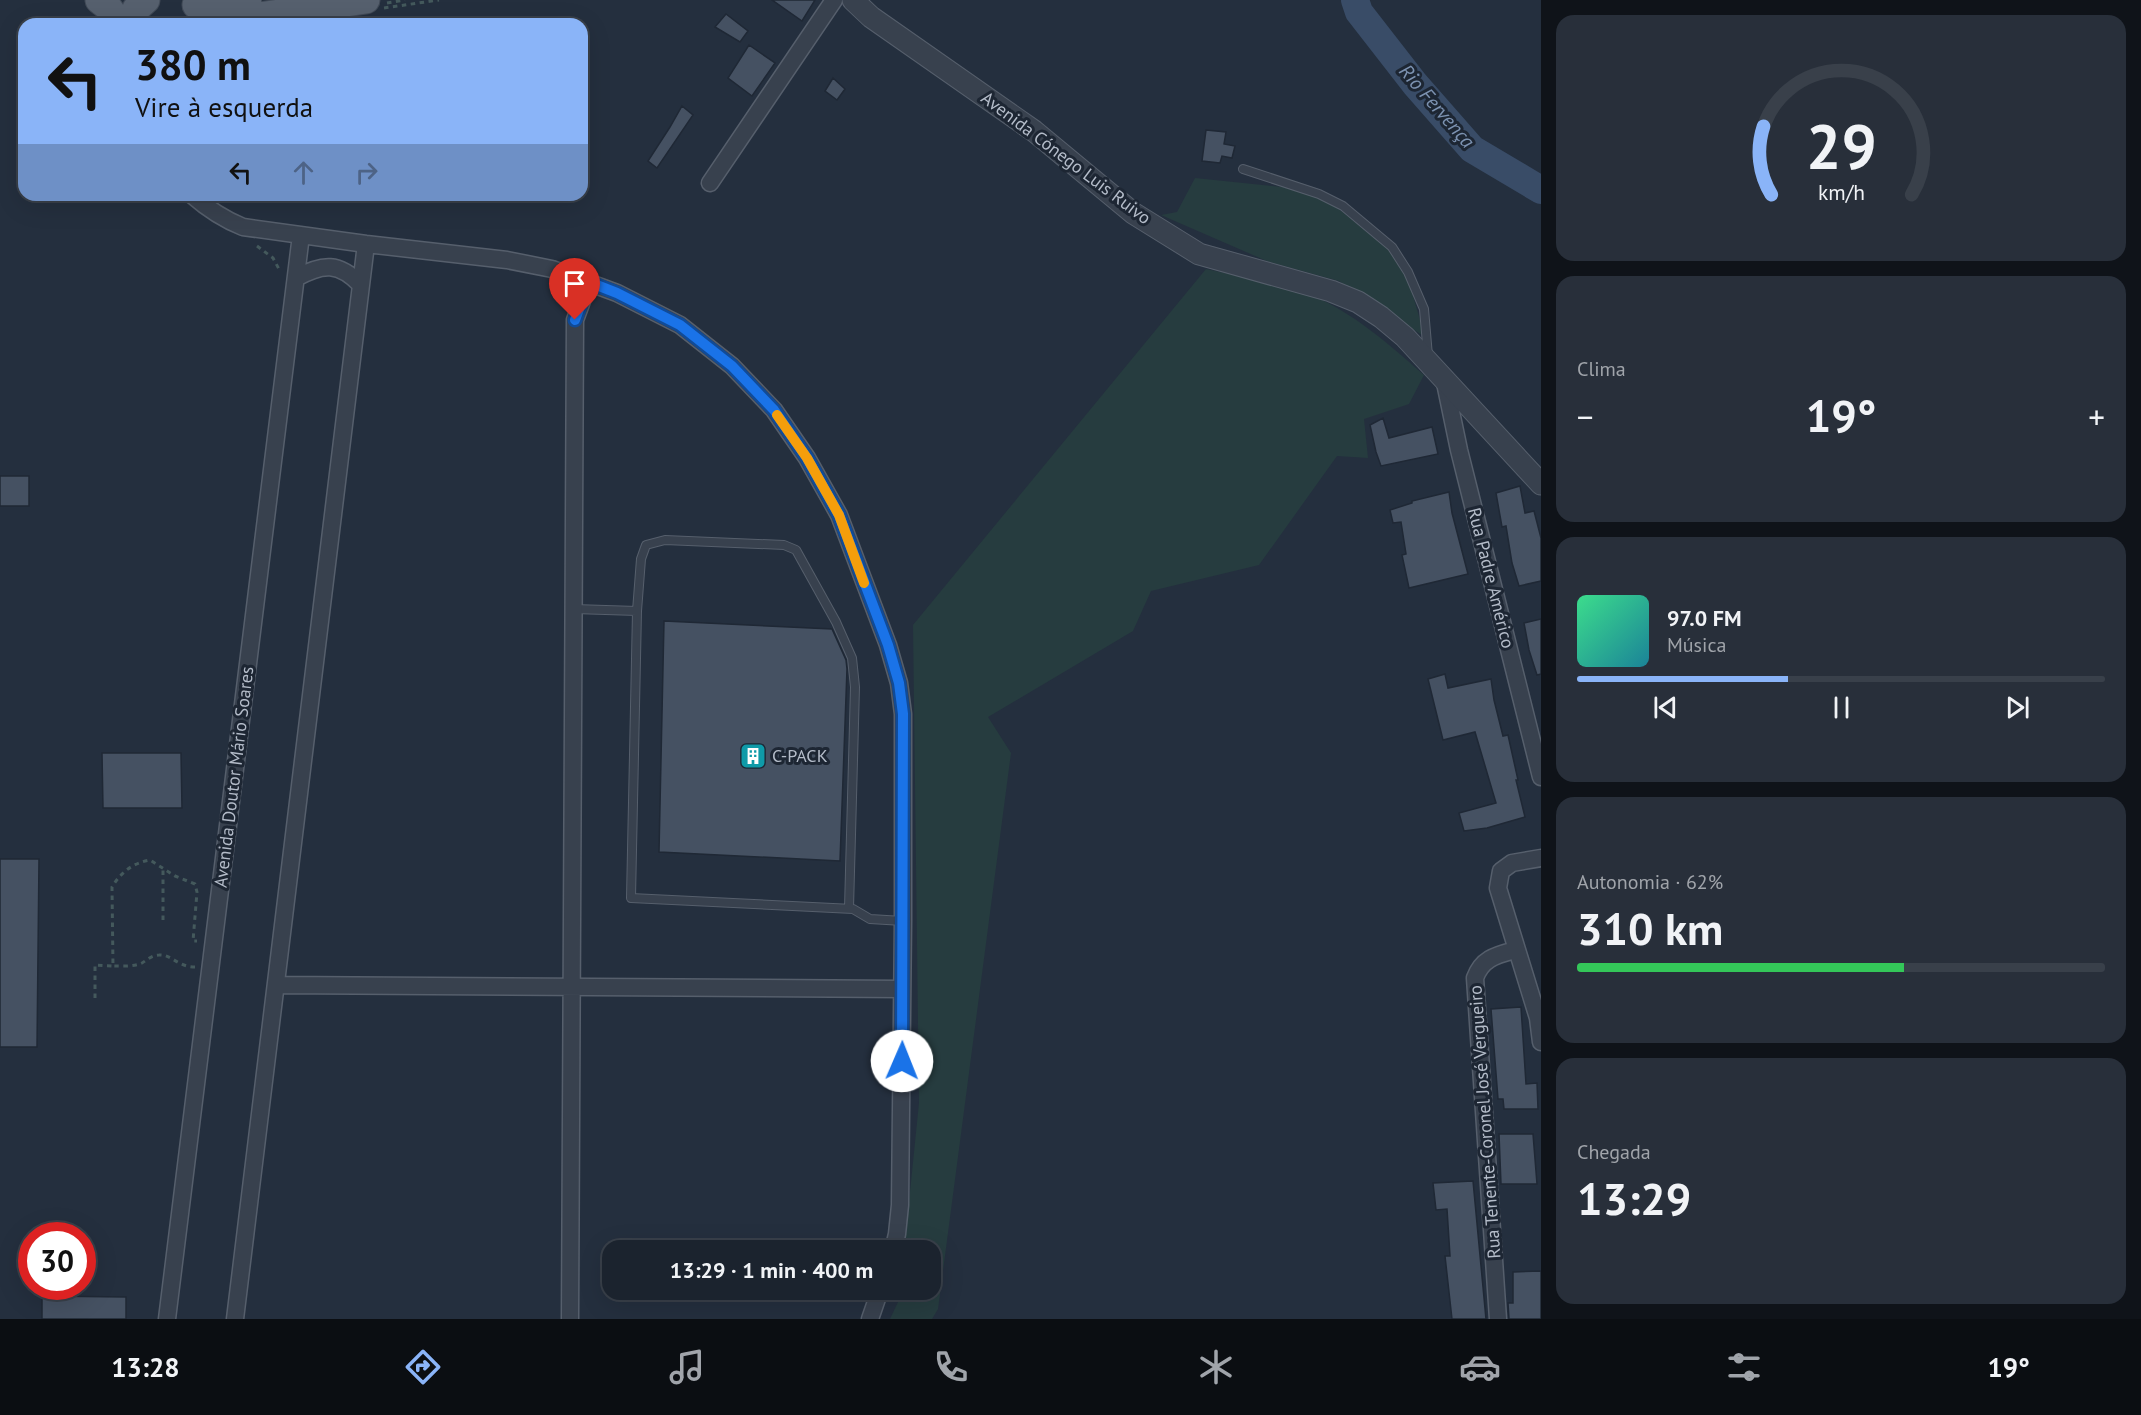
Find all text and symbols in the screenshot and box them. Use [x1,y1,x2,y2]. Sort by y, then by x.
text: 380 m [135,37,251,92]
icon: left [36,42,114,120]
water label: Rio Fervença [1393,59,1481,154]
street label: Avenida Cónego Luis Ruivo [977,86,1156,229]
text: Vire à esquerda [135,90,313,124]
text: 29 [1806,105,1876,186]
icon: left [224,156,257,189]
icon: ahead [287,156,320,189]
icon: right [350,156,383,189]
text: km/h [1817,178,1864,206]
pin [549,258,600,320]
icon: arrive [558,267,591,300]
text: Clima [1577,356,1626,382]
text: 19° [1806,386,1876,444]
text: − [1577,395,1594,438]
text: + [2088,395,2105,438]
street label: Rua Padre Américo [1463,505,1520,651]
text: 97.0 FM [1667,604,1742,632]
text: Música [1667,632,1726,658]
street label: Avenida Doutor Mário Soares [209,665,258,889]
icon: previous [1649,691,1682,724]
icon: pause [1825,691,1858,724]
icon: next [2001,691,2034,724]
building icon: C-PACK [738,741,768,771]
place label: C-PACK [772,744,828,767]
text: Autonomia · 62% [1577,869,1723,895]
text: 310 km [1577,899,1723,957]
street label: Rua Tenente-Coronel José Vergueiro [1463,984,1506,1260]
position arrow [870,1029,934,1093]
text: Chegada [1577,1139,1651,1165]
text: 13:29 [1577,1169,1691,1227]
speed limit sign: 30 [18,1222,96,1300]
text: 13:29 · 1 min · 400 m [670,1256,873,1284]
icon: directions [402,1346,444,1388]
icon: music [666,1346,708,1388]
icon: phone [930,1346,972,1388]
icon: climate [1195,1346,1237,1388]
icon: car [1459,1346,1501,1388]
icon: filters [1723,1346,1765,1388]
text: 13:28 [111,1350,180,1384]
text: 19° [1987,1350,2030,1384]

